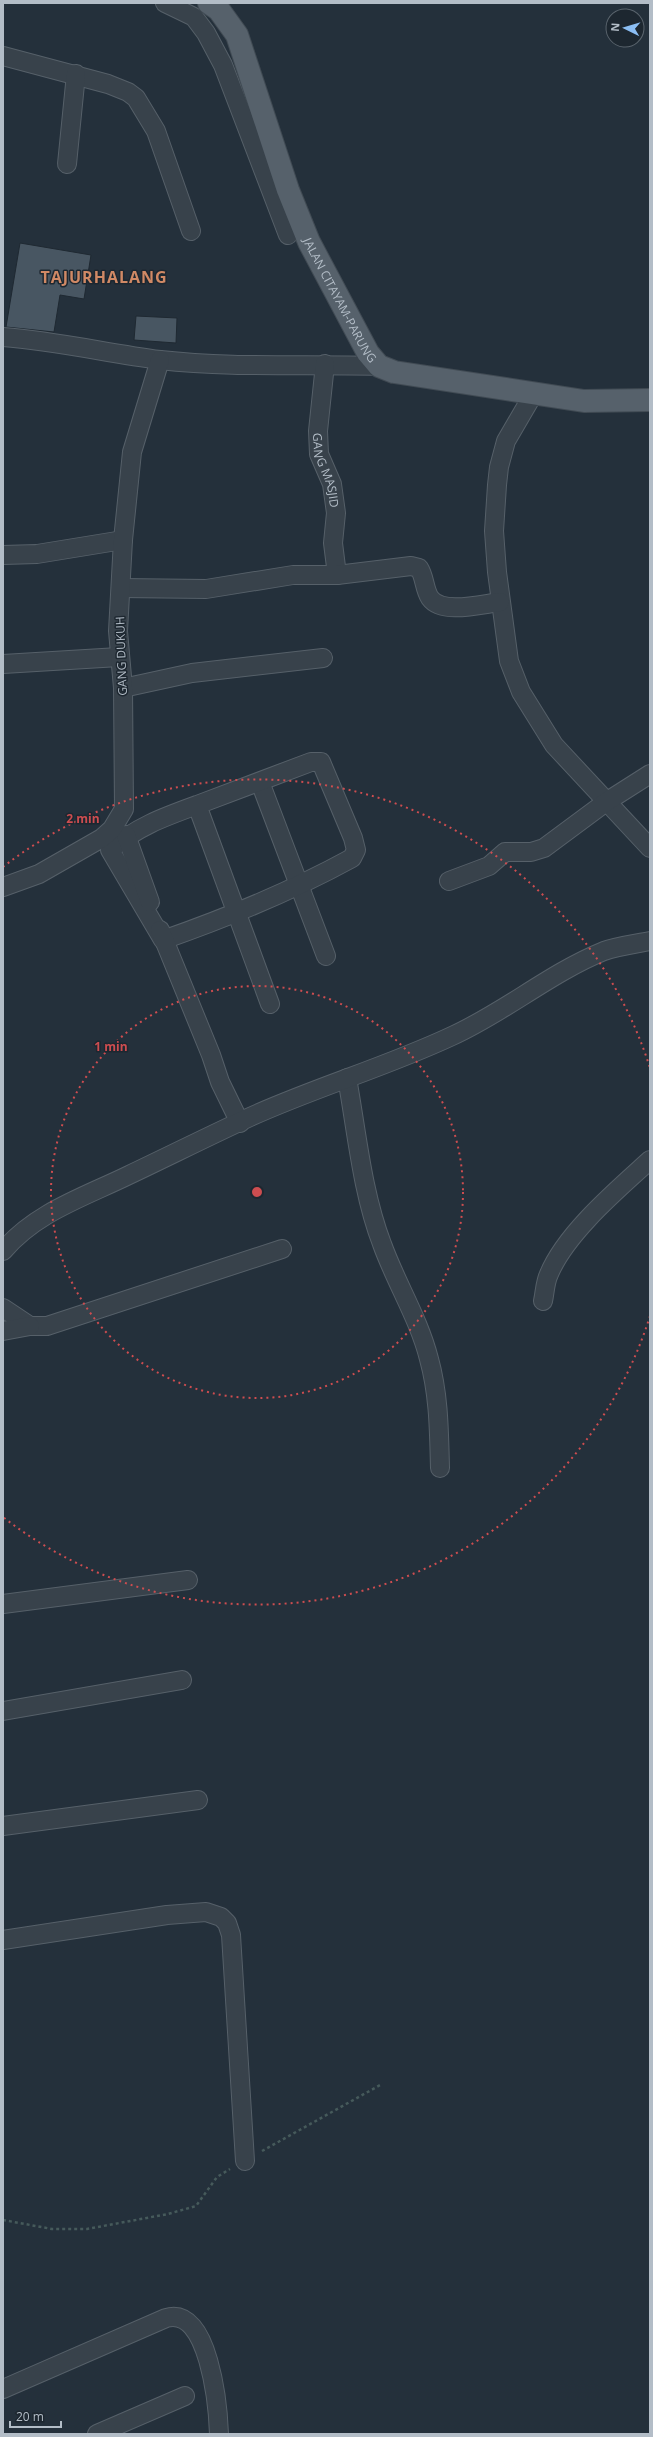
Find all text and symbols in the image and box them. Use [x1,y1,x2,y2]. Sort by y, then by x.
north arrow [605,8,645,48]
text: N [607,22,622,32]
street label: JALAN CITAYAM-PARUNG [299,234,381,366]
district label: TAJURHALANG [40,266,168,288]
street label: GANG MASJID [310,432,344,509]
street label: GANG DUKUH [111,616,131,696]
text: 2 min [66,810,100,827]
text: 1 min [94,1038,128,1055]
centre of rings [250,1185,264,1199]
scale bar [10,2403,61,2429]
text: 20 m [16,2408,44,2425]

